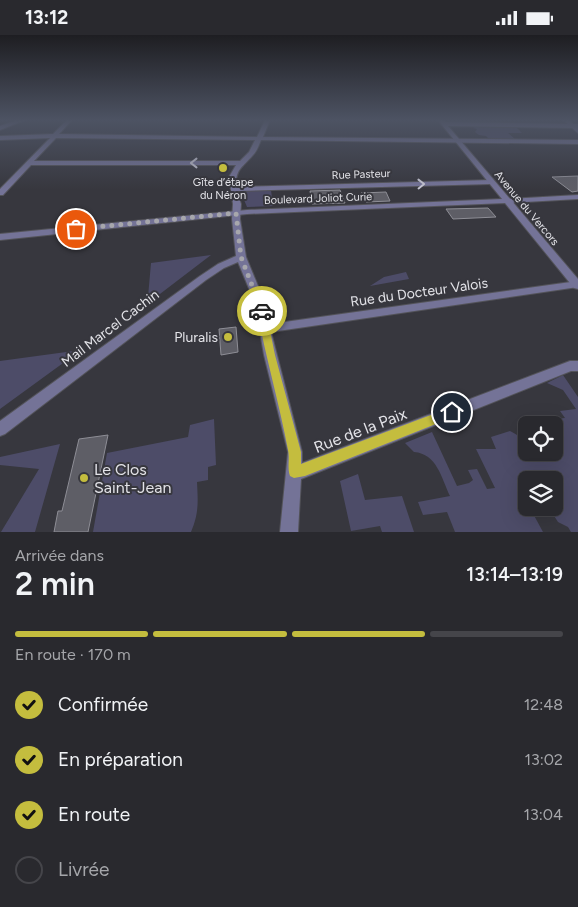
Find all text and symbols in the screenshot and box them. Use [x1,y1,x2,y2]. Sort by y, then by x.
text: 13:12 [25,6,68,29]
one-way arrow [190,158,198,168]
marker: Gîte d’étape du Néron [217,162,229,174]
street label: Rue Pasteur [331,167,391,182]
street label: Avenue du Vercors [492,168,562,248]
place label: Gîte d’étape du Néron [193,176,253,202]
one-way arrow [418,179,426,189]
street label: Boulevard Joliot Curie [264,190,372,207]
pin [55,208,97,250]
icon: bag [62,215,90,243]
street label: Rue du Docteur Valois [349,274,489,311]
street label: Mail Marcel Cachin [58,286,163,371]
courier [237,286,287,336]
icon: car [248,297,276,325]
place label: Pluralis [174,329,218,346]
marker: Pluralis [222,331,234,343]
pin [431,391,473,433]
icon: home [438,398,466,426]
street label: Rue de la Paix [311,404,410,457]
map controls [518,416,563,516]
button: locate [518,416,563,461]
place label: Le Clos Saint-Jean [94,460,171,497]
button: layers [518,471,563,516]
marker: Le Clos Saint-Jean [78,472,90,484]
text: Arrivée dans [15,546,104,565]
text: 13:14–13:19 [466,563,563,586]
text: 2 min [15,565,95,603]
text: En route · 170 m [15,645,131,664]
icon: check [15,691,43,719]
text: Confirmée [58,693,148,716]
text: 12:48 [524,695,563,714]
icon: check [15,746,43,774]
text: En préparation [58,748,183,771]
text: 13:02 [524,750,563,769]
icon: check [15,801,43,829]
text: En route [58,803,130,826]
text: 13:04 [523,805,563,824]
text: Livrée [58,858,109,881]

